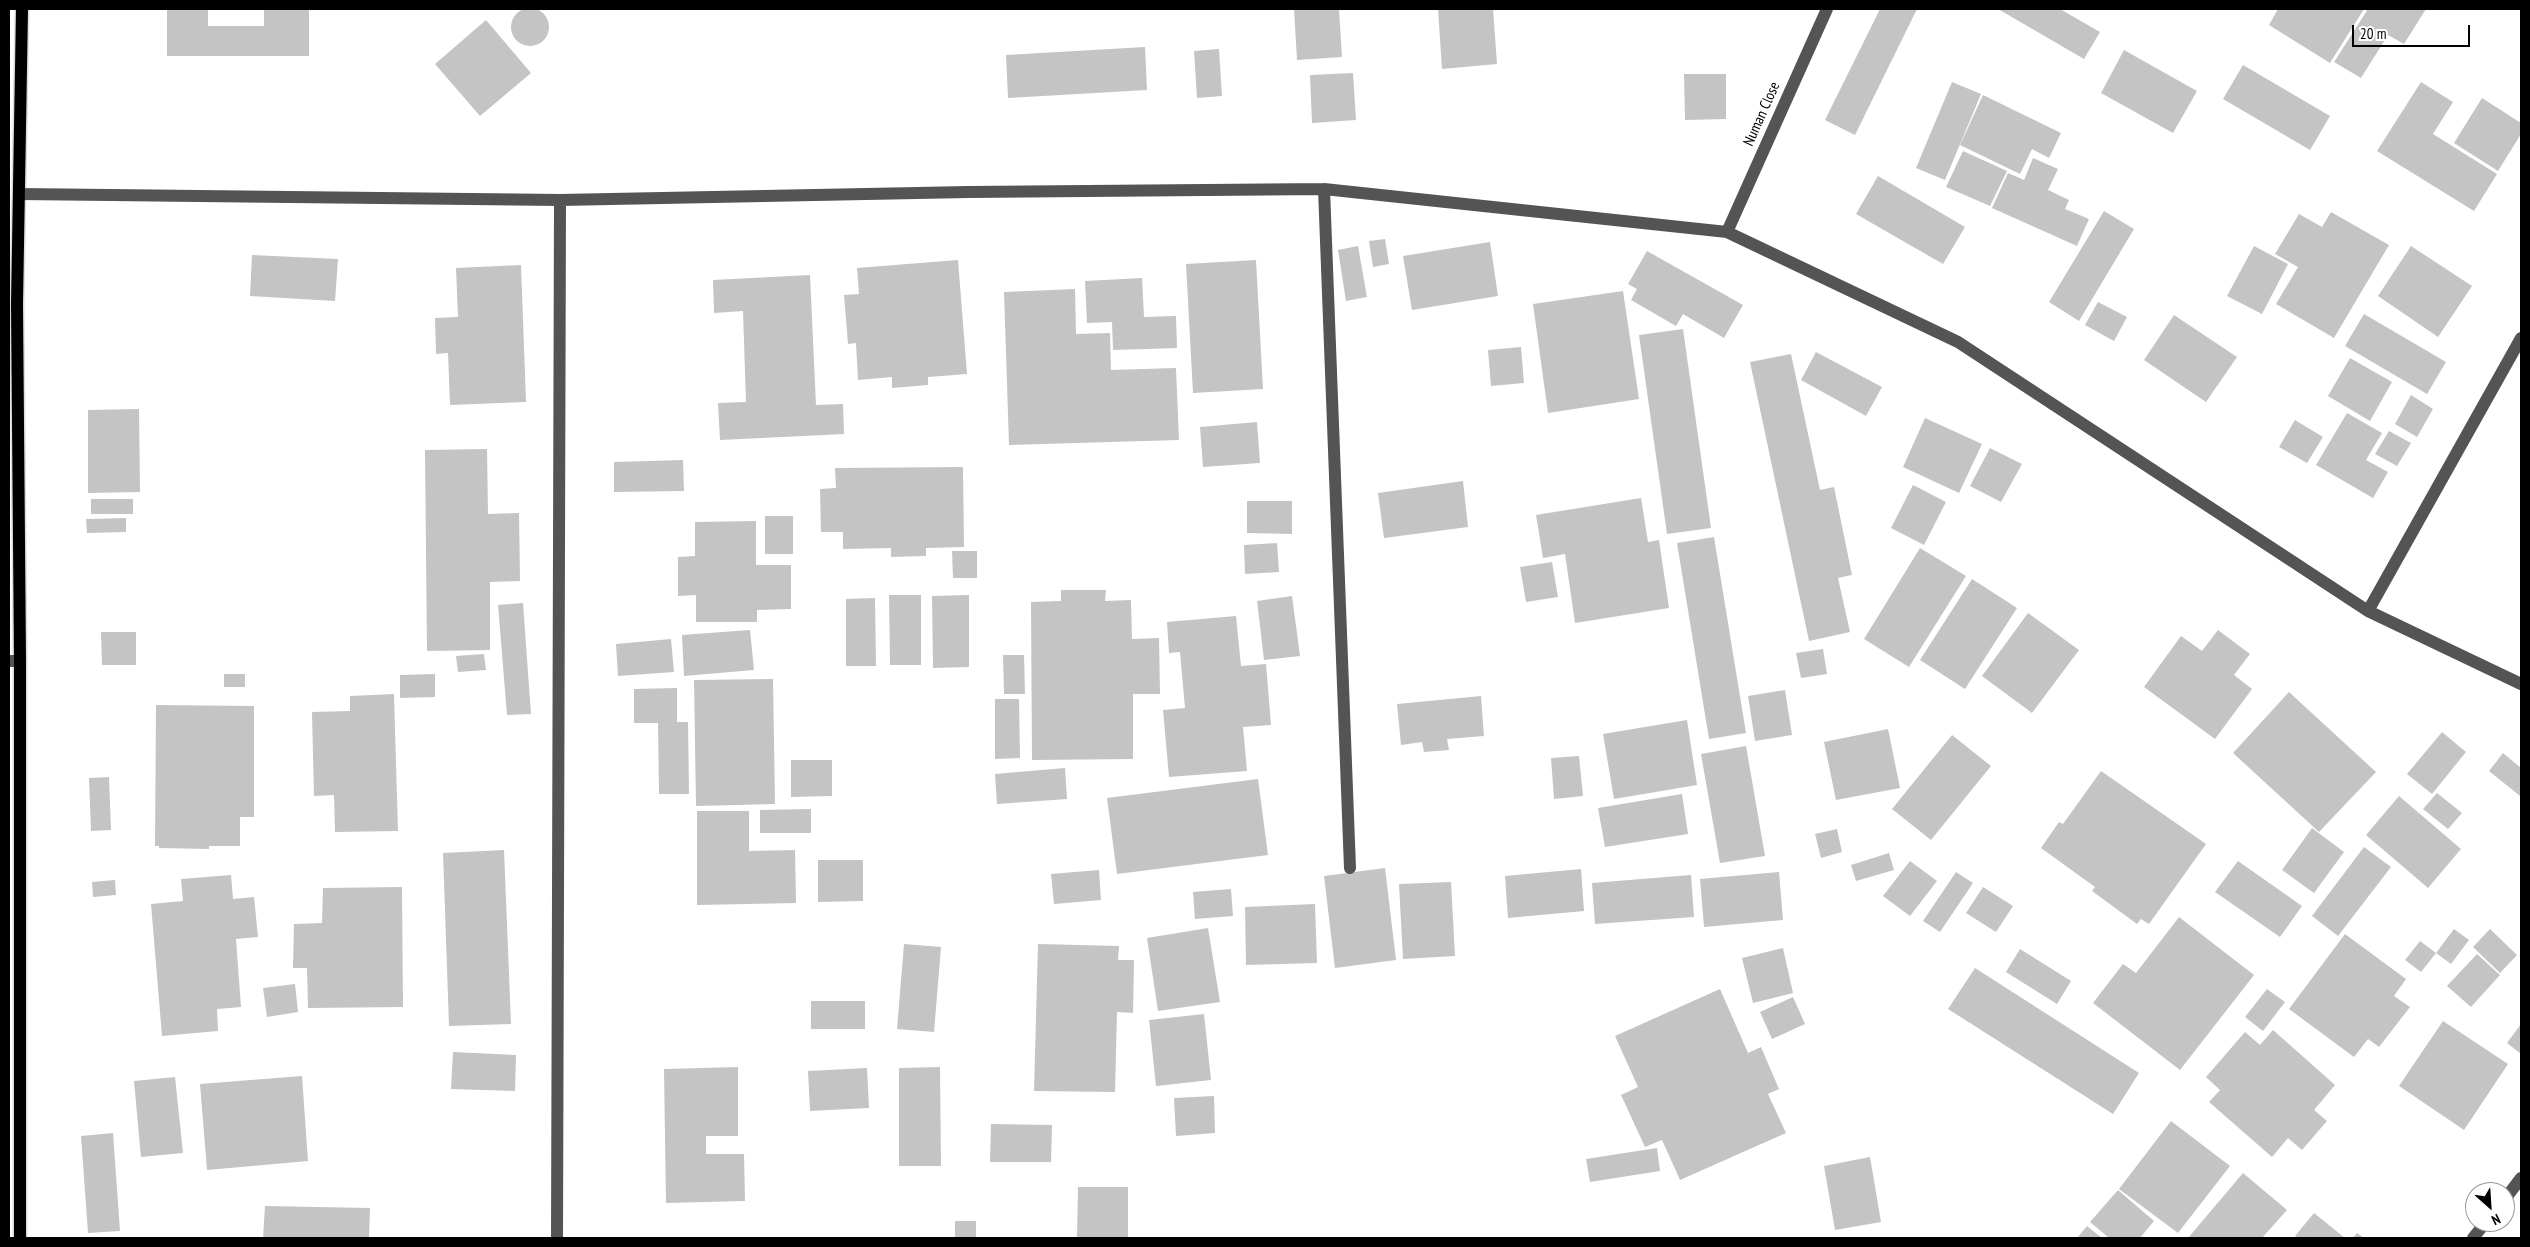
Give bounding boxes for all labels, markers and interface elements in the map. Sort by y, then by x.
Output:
scale bar [2355,15,2472,47]
text: 20 m [2360,24,2386,43]
street label: Numan Close [1740,79,1784,149]
north arrow [2465,1182,2515,1232]
text: N [2489,1210,2503,1229]

